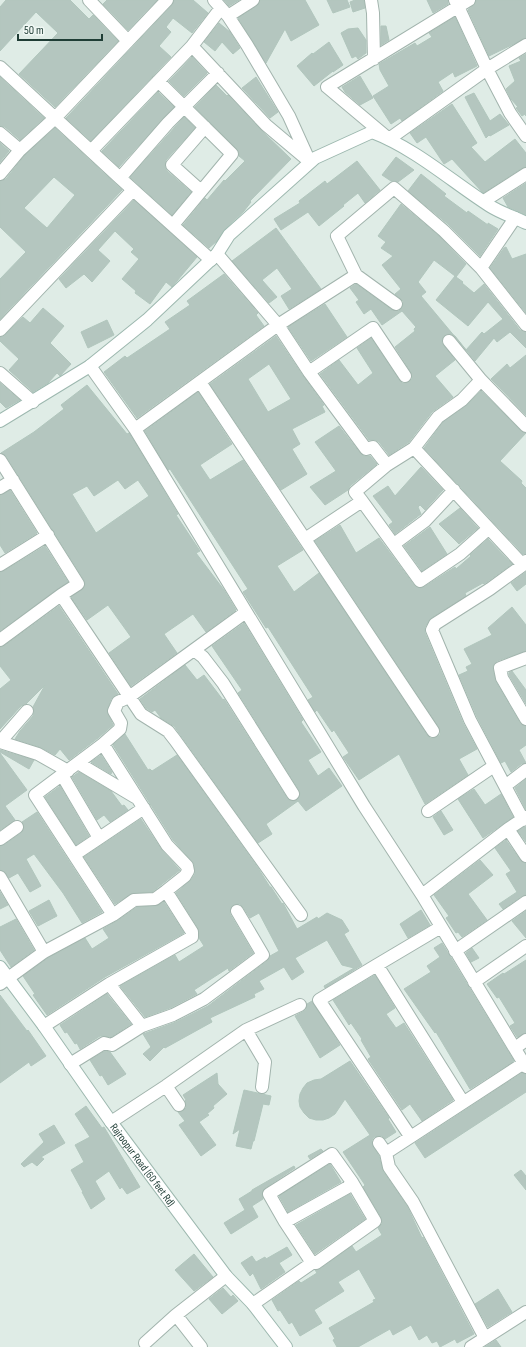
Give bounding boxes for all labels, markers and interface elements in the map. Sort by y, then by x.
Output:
scale bar [18,16,102,42]
text: 50 m [24,23,44,38]
street label: Rajroopur Road (60 feet Rd) [107,1121,178,1209]

